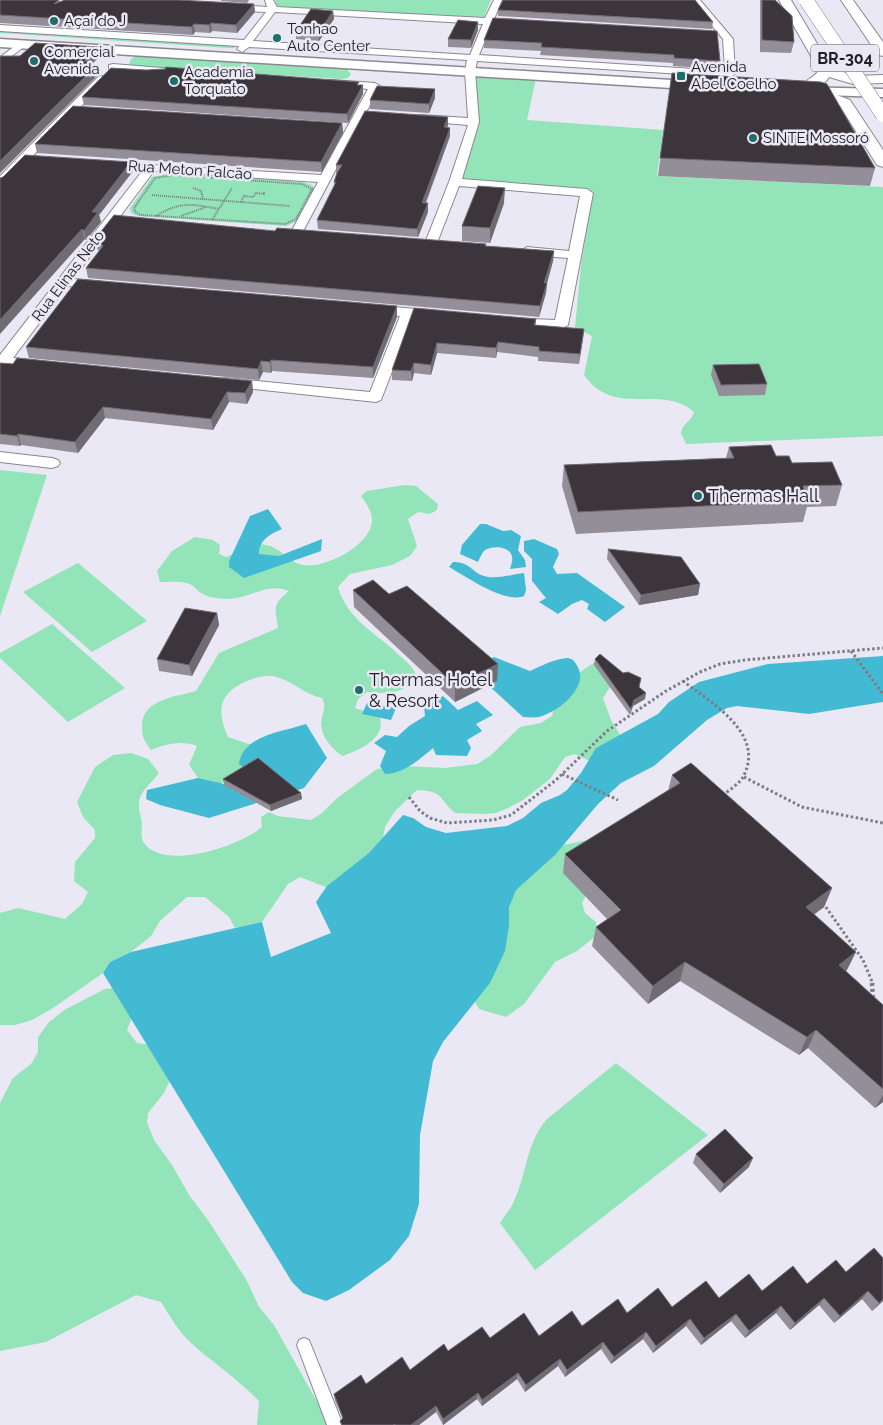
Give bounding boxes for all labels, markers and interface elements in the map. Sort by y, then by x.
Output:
place label: Açaí do J [64,12,126,30]
marker: Açaí do J [48,15,60,27]
place label: Tonhao Auto Center [287,20,371,55]
marker: Tonhao Auto Center [271,32,283,44]
place label: Comercial Avenida [44,43,116,78]
road number: BR-304 [811,44,879,72]
marker: Comercial Avenida [28,55,40,67]
place label: Avenida Abel Coelho [691,58,776,93]
place label: Academia Torquato [184,63,254,98]
marker: Avenida Abel Coelho [675,70,687,82]
marker: Academia Torquato [168,75,180,87]
place label: SINTE Mossoró [763,129,869,147]
marker: SINTE Mossoró [747,132,759,144]
street label: Rua Meton Falcão [127,157,253,183]
street label: Rua Elinas Neto [28,227,108,325]
place label: Thermas Hall [708,485,819,506]
marker: Thermas Hall [692,490,704,502]
place label: Thermas Hotel & Resort [369,669,492,711]
marker: Thermas Hotel & Resort [353,684,365,696]

